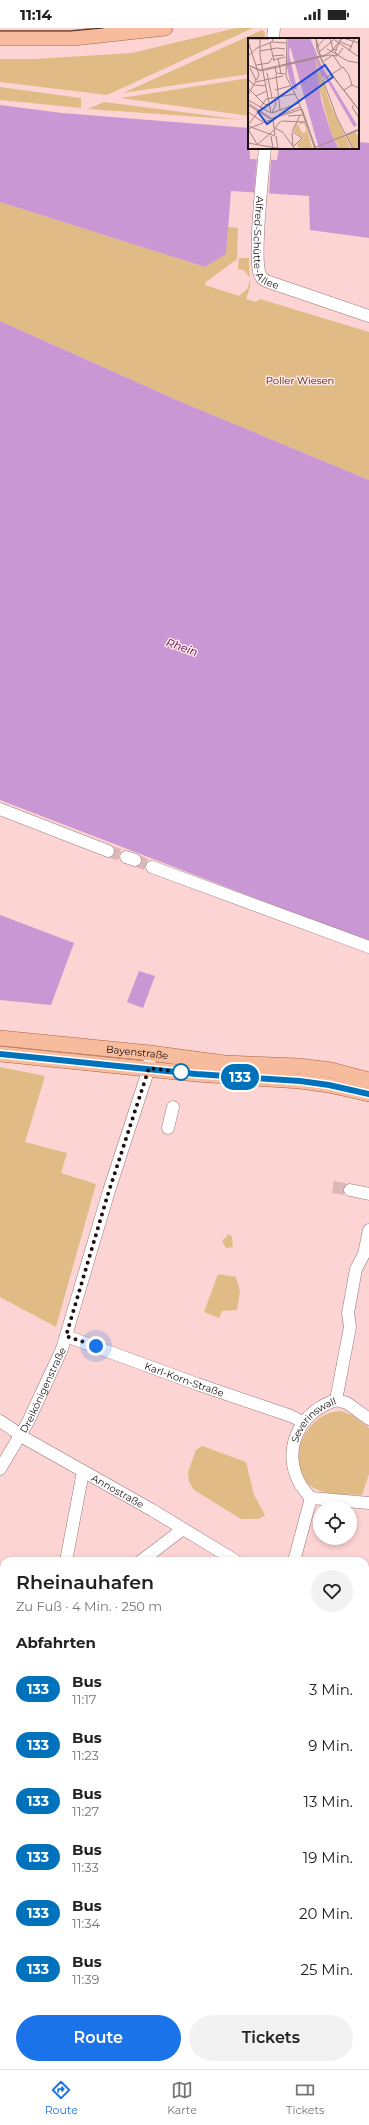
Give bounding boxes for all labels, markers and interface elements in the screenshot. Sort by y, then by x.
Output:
text: 11:14 [20,5,52,24]
inset map [248,38,359,149]
street label: Alfred-Schütte-Allee [251,196,281,292]
park label: Poller Wiesen [266,374,334,387]
water label: Rhein [164,635,200,659]
street label: Bayenstraße [105,1043,169,1062]
unlabelled marker [172,1063,190,1081]
line badge: 133 [217,1064,263,1090]
text: 133 [229,1068,251,1086]
your location [86,1336,106,1356]
street label: Dreikönigenstraße [17,1345,69,1435]
street label: Karl-Korn-Straße [143,1359,226,1400]
street label: Severinswall [288,1394,338,1444]
street label: Annostraße [89,1471,146,1511]
map controls [313,1501,357,1545]
button: locate [313,1501,357,1545]
button: heart [311,1570,353,1612]
text: Rheinauhafen [16,1571,154,1594]
text: Zu Fuß · 4 Min. · 250 m [16,1598,162,1614]
text: Abfahrten [16,1633,96,1652]
text: Bus [72,1672,102,1691]
text: 133 [27,1680,49,1698]
text: 3 Min. [309,1680,353,1699]
text: 11:17 [72,1691,97,1707]
text: Bus [72,1728,102,1747]
text: 133 [27,1736,49,1754]
text: 9 Min. [308,1736,353,1755]
text: 11:23 [72,1747,99,1763]
text: Bus [72,1784,102,1803]
text: 133 [27,1792,49,1810]
text: 13 Min. [304,1792,353,1811]
text: 11:27 [72,1803,99,1819]
text: Bus [72,1840,102,1859]
text: 133 [27,1848,49,1866]
text: 19 Min. [303,1848,353,1867]
text: 11:33 [72,1859,99,1875]
text: Bus [72,1896,102,1915]
text: 133 [27,1904,49,1922]
text: 20 Min. [299,1904,353,1923]
text: 11:34 [72,1915,100,1931]
text: Bus [72,1952,102,1971]
text: 133 [27,1960,49,1978]
text: 25 Min. [300,1960,353,1979]
text: 11:39 [72,1971,99,1987]
button: Route [16,2015,181,2061]
button: Tickets [189,2015,353,2061]
tab: Route [45,2079,78,2117]
tab: Karte [167,2079,197,2117]
tab: Tickets [286,2079,324,2117]

